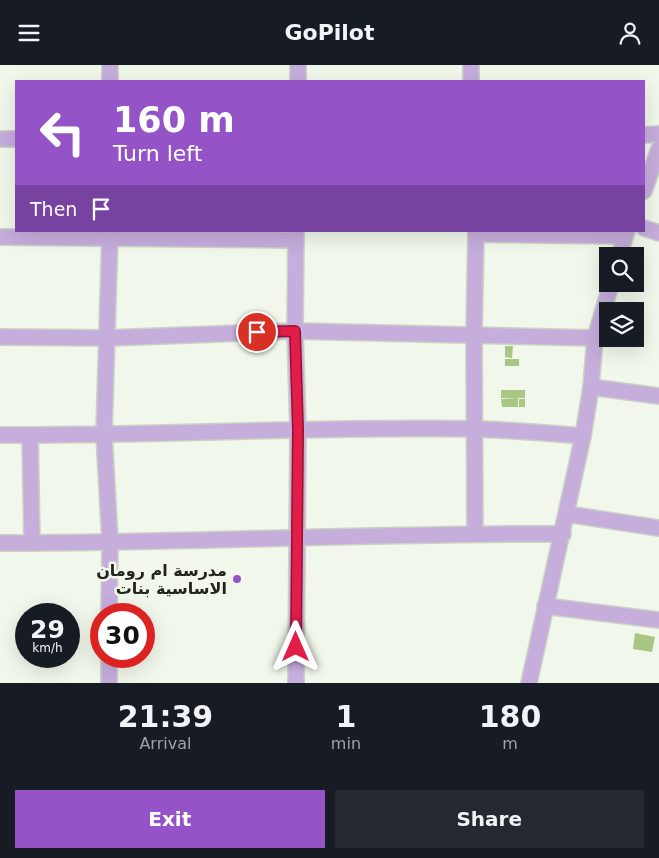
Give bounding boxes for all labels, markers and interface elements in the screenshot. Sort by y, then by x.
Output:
icon: menu [15,19,43,47]
icon: person [616,19,644,47]
text: GoPilot [284,20,375,45]
icon: left [30,100,95,165]
text: 160 m [113,100,235,140]
text: Turn left [113,141,202,166]
icon: arrive [87,195,115,223]
text: Then [30,198,77,220]
map controls [599,247,644,347]
button: search [599,247,644,292]
button: layers [599,302,644,347]
pin [236,311,278,353]
icon: arrive [243,318,271,346]
place label: مدرسة ام رومان الاساسية بنات [96,561,227,598]
marker: مدرسة ام رومان الاساسية بنات [231,573,243,585]
speed limit sign: 30 [90,603,155,668]
text: 29 [30,615,65,644]
position arrow [269,620,321,672]
text: km/h [32,641,63,655]
text: 21:39 [118,699,213,734]
text: 1 [335,699,356,734]
text: 180 [479,699,541,734]
text: Arrival [139,734,191,753]
text: min [331,734,361,753]
text: m [502,734,518,753]
button: Exit [15,790,325,848]
button: Share [335,790,644,848]

